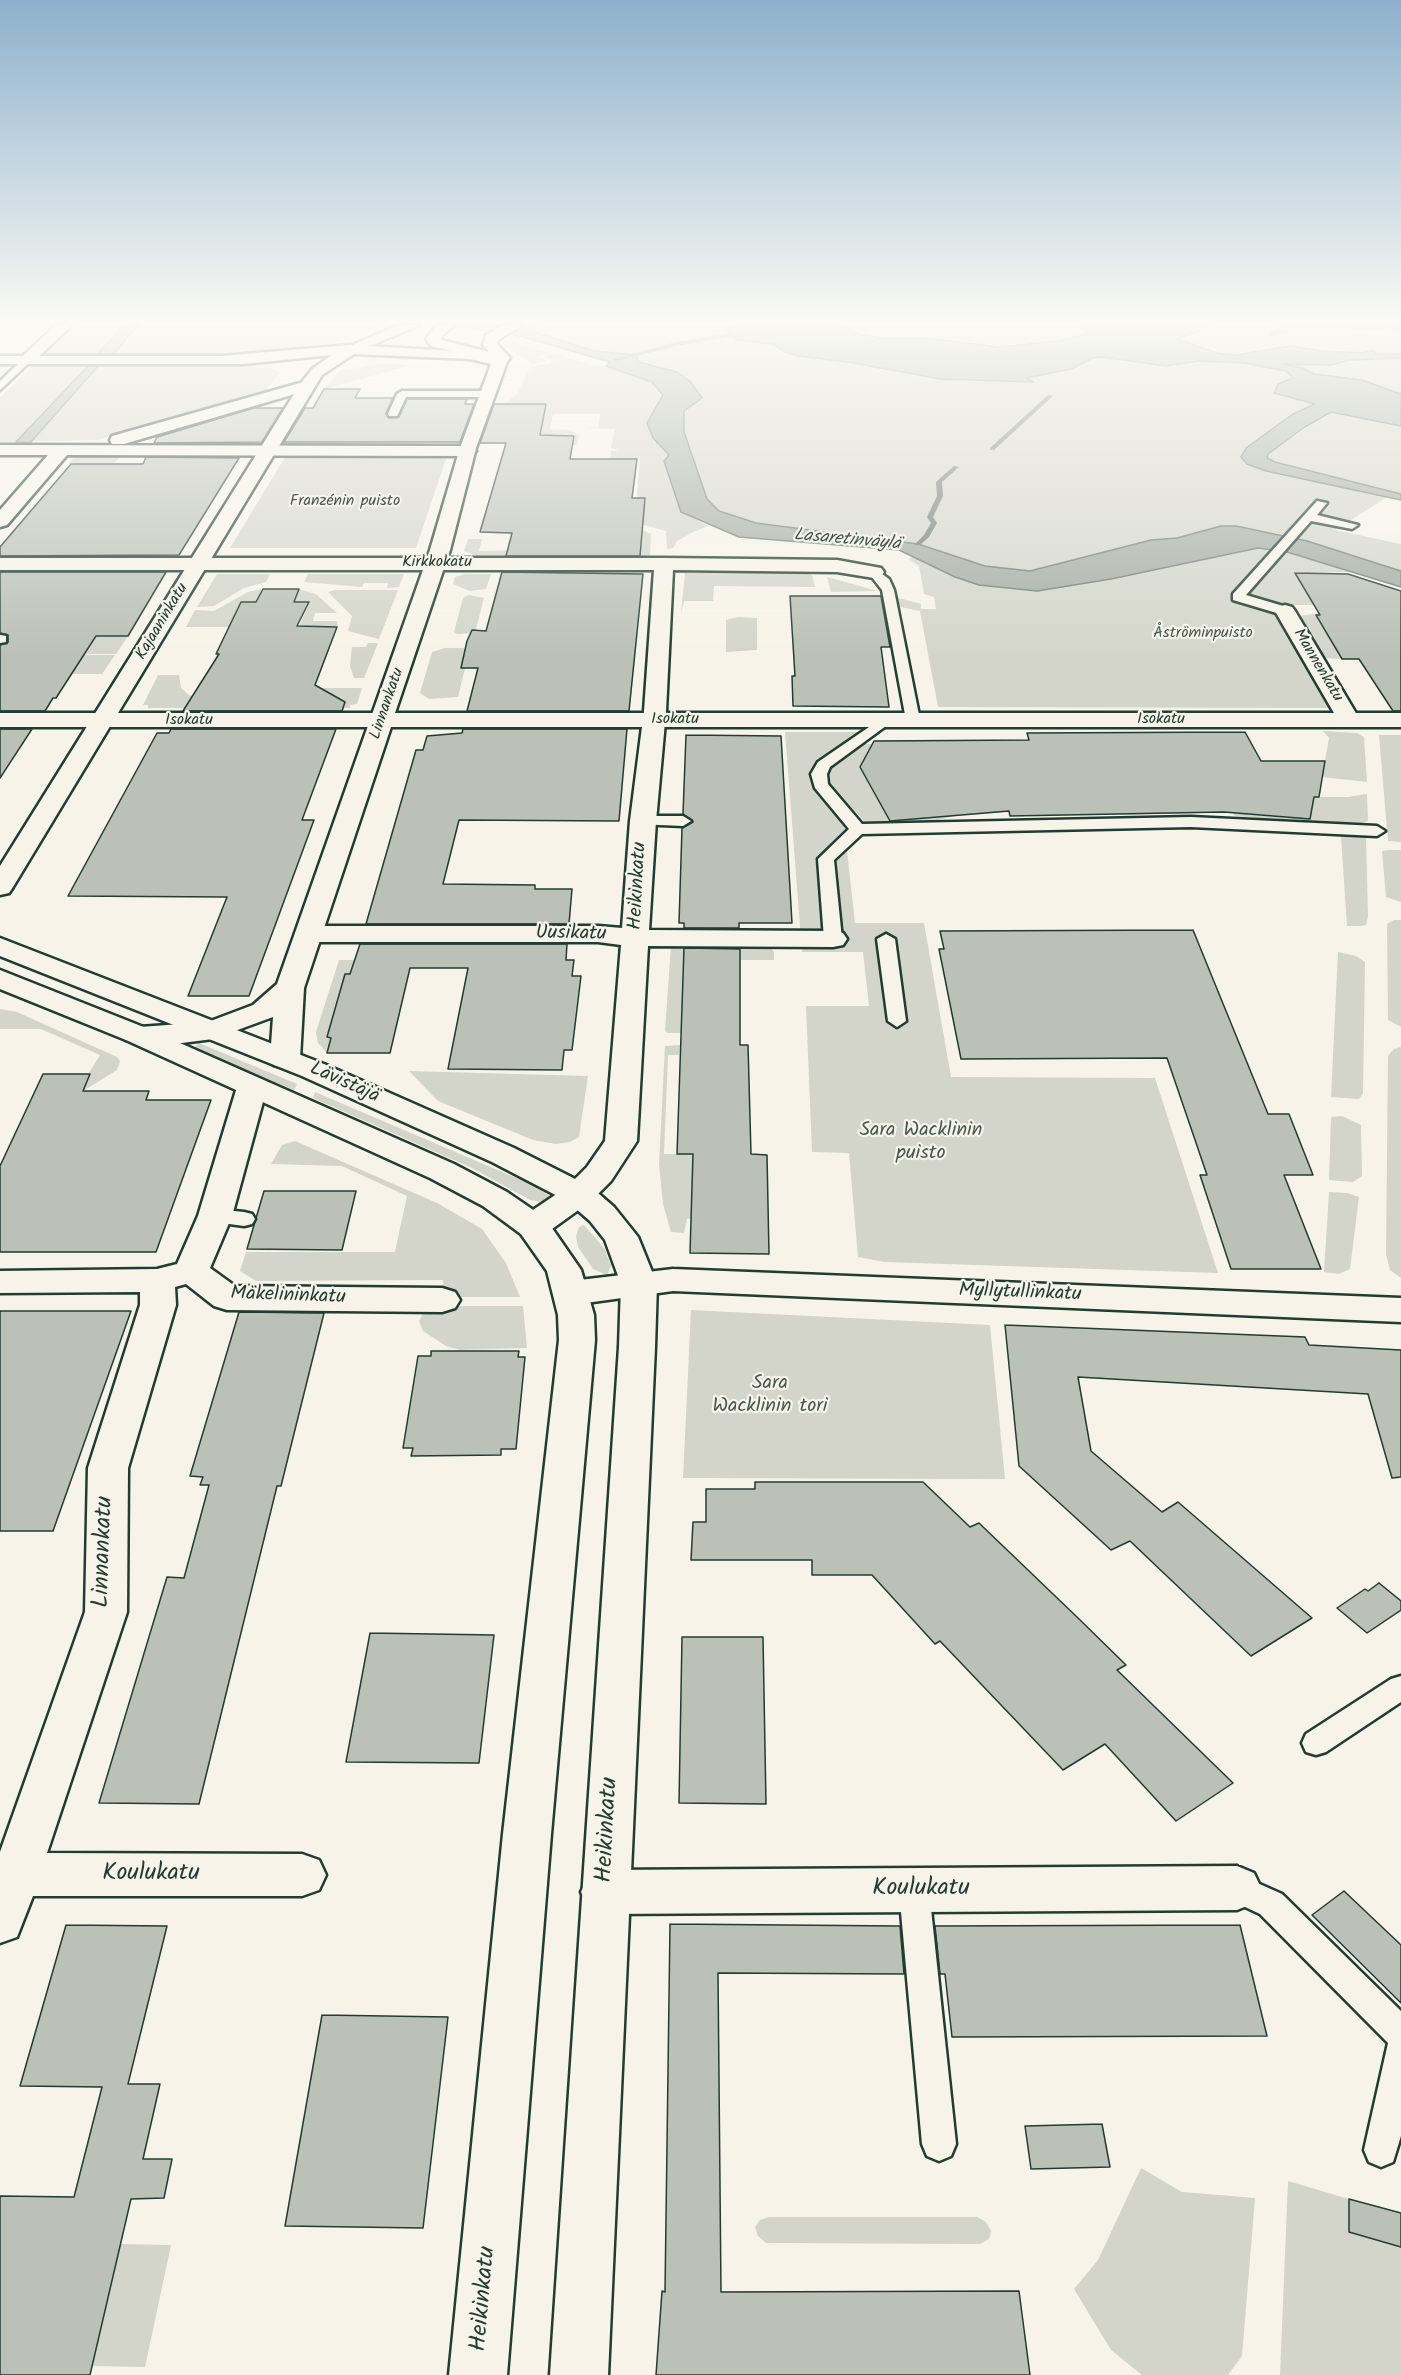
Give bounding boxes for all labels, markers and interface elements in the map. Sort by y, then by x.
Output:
park label: Franzénin puisto [290,492,400,512]
water label: Lasaretinväylä [793,526,901,556]
street label: Kirkkokatu [402,553,472,573]
street label: Kajaaninkatu [133,580,193,664]
park label: Åströminpuisto [1153,624,1253,644]
street label: Mannenkatu [1288,626,1346,706]
street label: Linnankatu [367,666,409,742]
street label: Isokatu [651,710,699,730]
street label: Isokatu [1137,710,1185,730]
street label: Isokatu [165,711,213,731]
street label: Heikinkatu [625,841,653,931]
street label: Uusikatu [535,922,607,948]
street label: Lävistäjä [305,1058,383,1110]
park label: Sara Wacklinin puisto [859,1120,983,1167]
street label: Myllytullinkatu [958,1280,1082,1308]
street label: Mäkelininkatu [230,1283,346,1311]
park label: Sara Wacklinin tori [712,1373,828,1420]
street label: Linnankatu [89,1496,121,1608]
street label: Heikinkatu [592,1776,626,1884]
street label: Koulukatu [102,1861,200,1889]
street label: Koulukatu [872,1876,970,1904]
street label: Heikinkatu [466,2245,504,2353]

